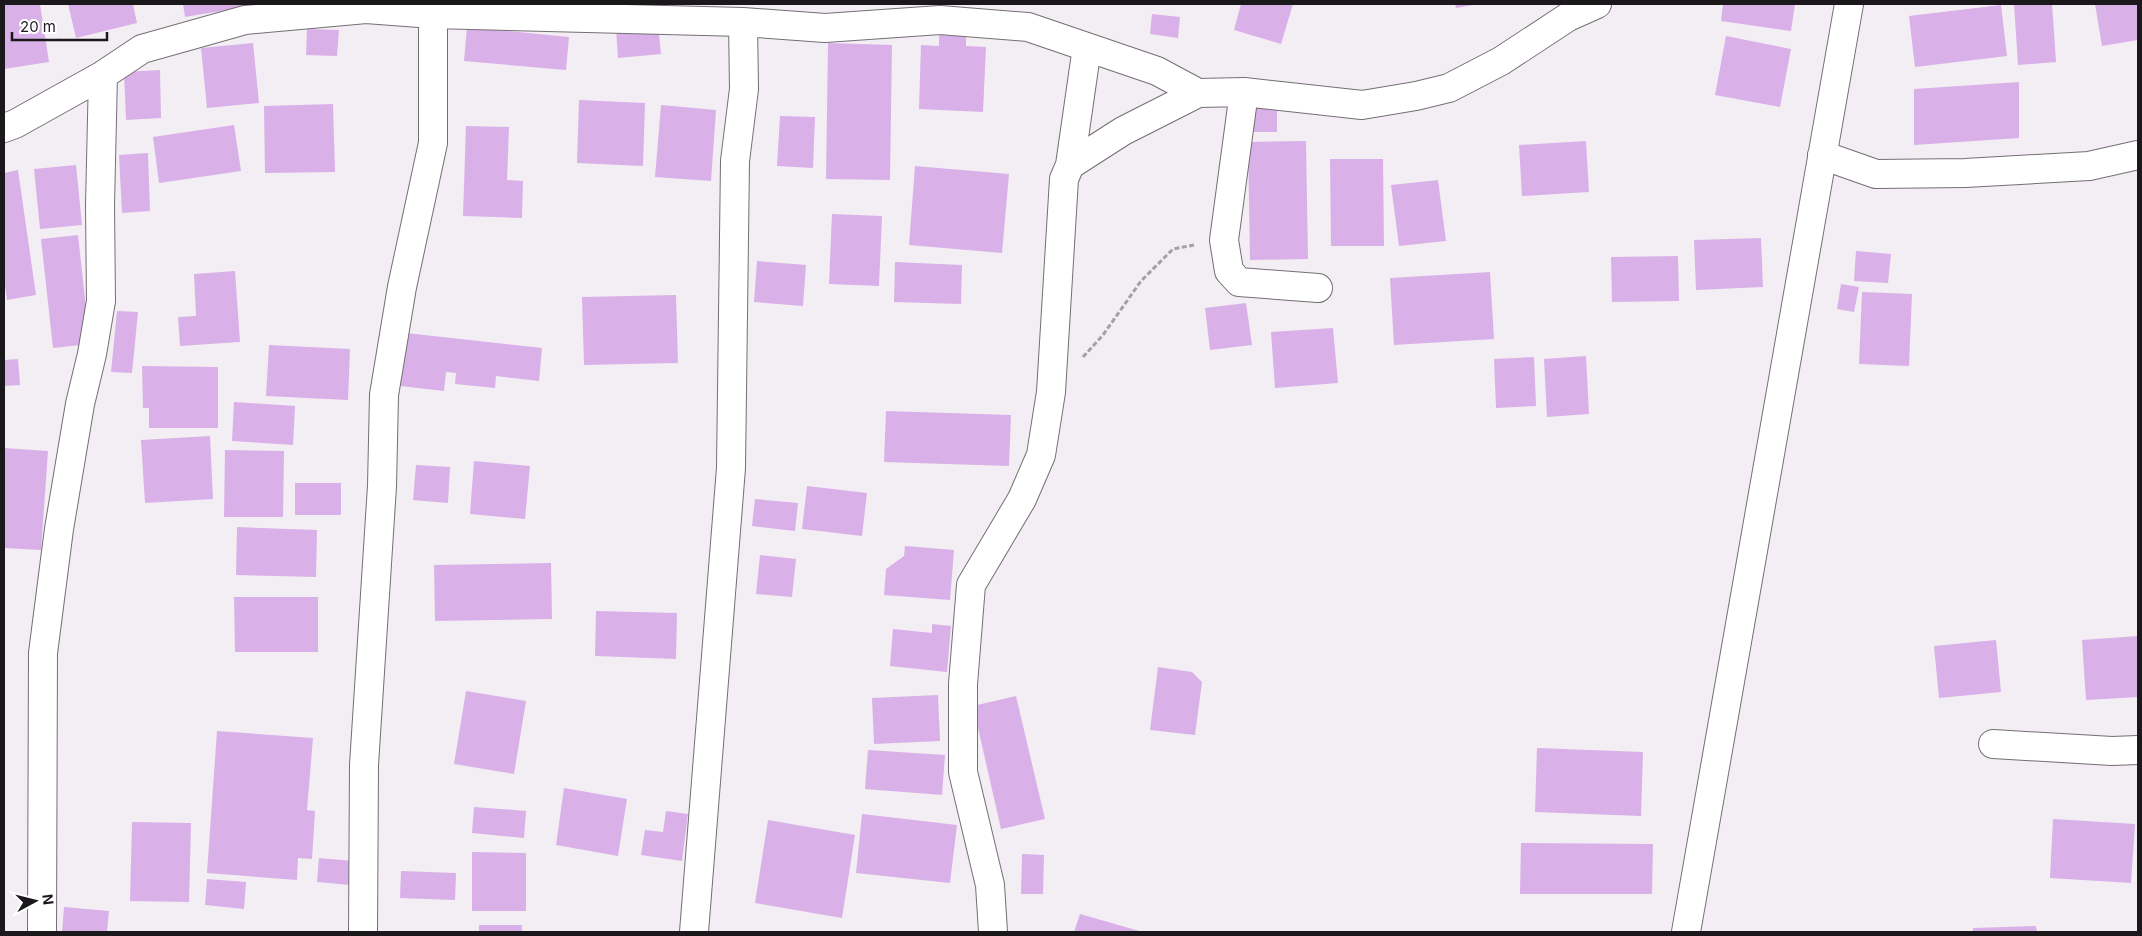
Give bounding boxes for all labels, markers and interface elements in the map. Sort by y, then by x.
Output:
scale bar [12,10,108,42]
text: 20 m [20,17,56,36]
north arrow [10,876,60,926]
text: N [39,893,57,906]

